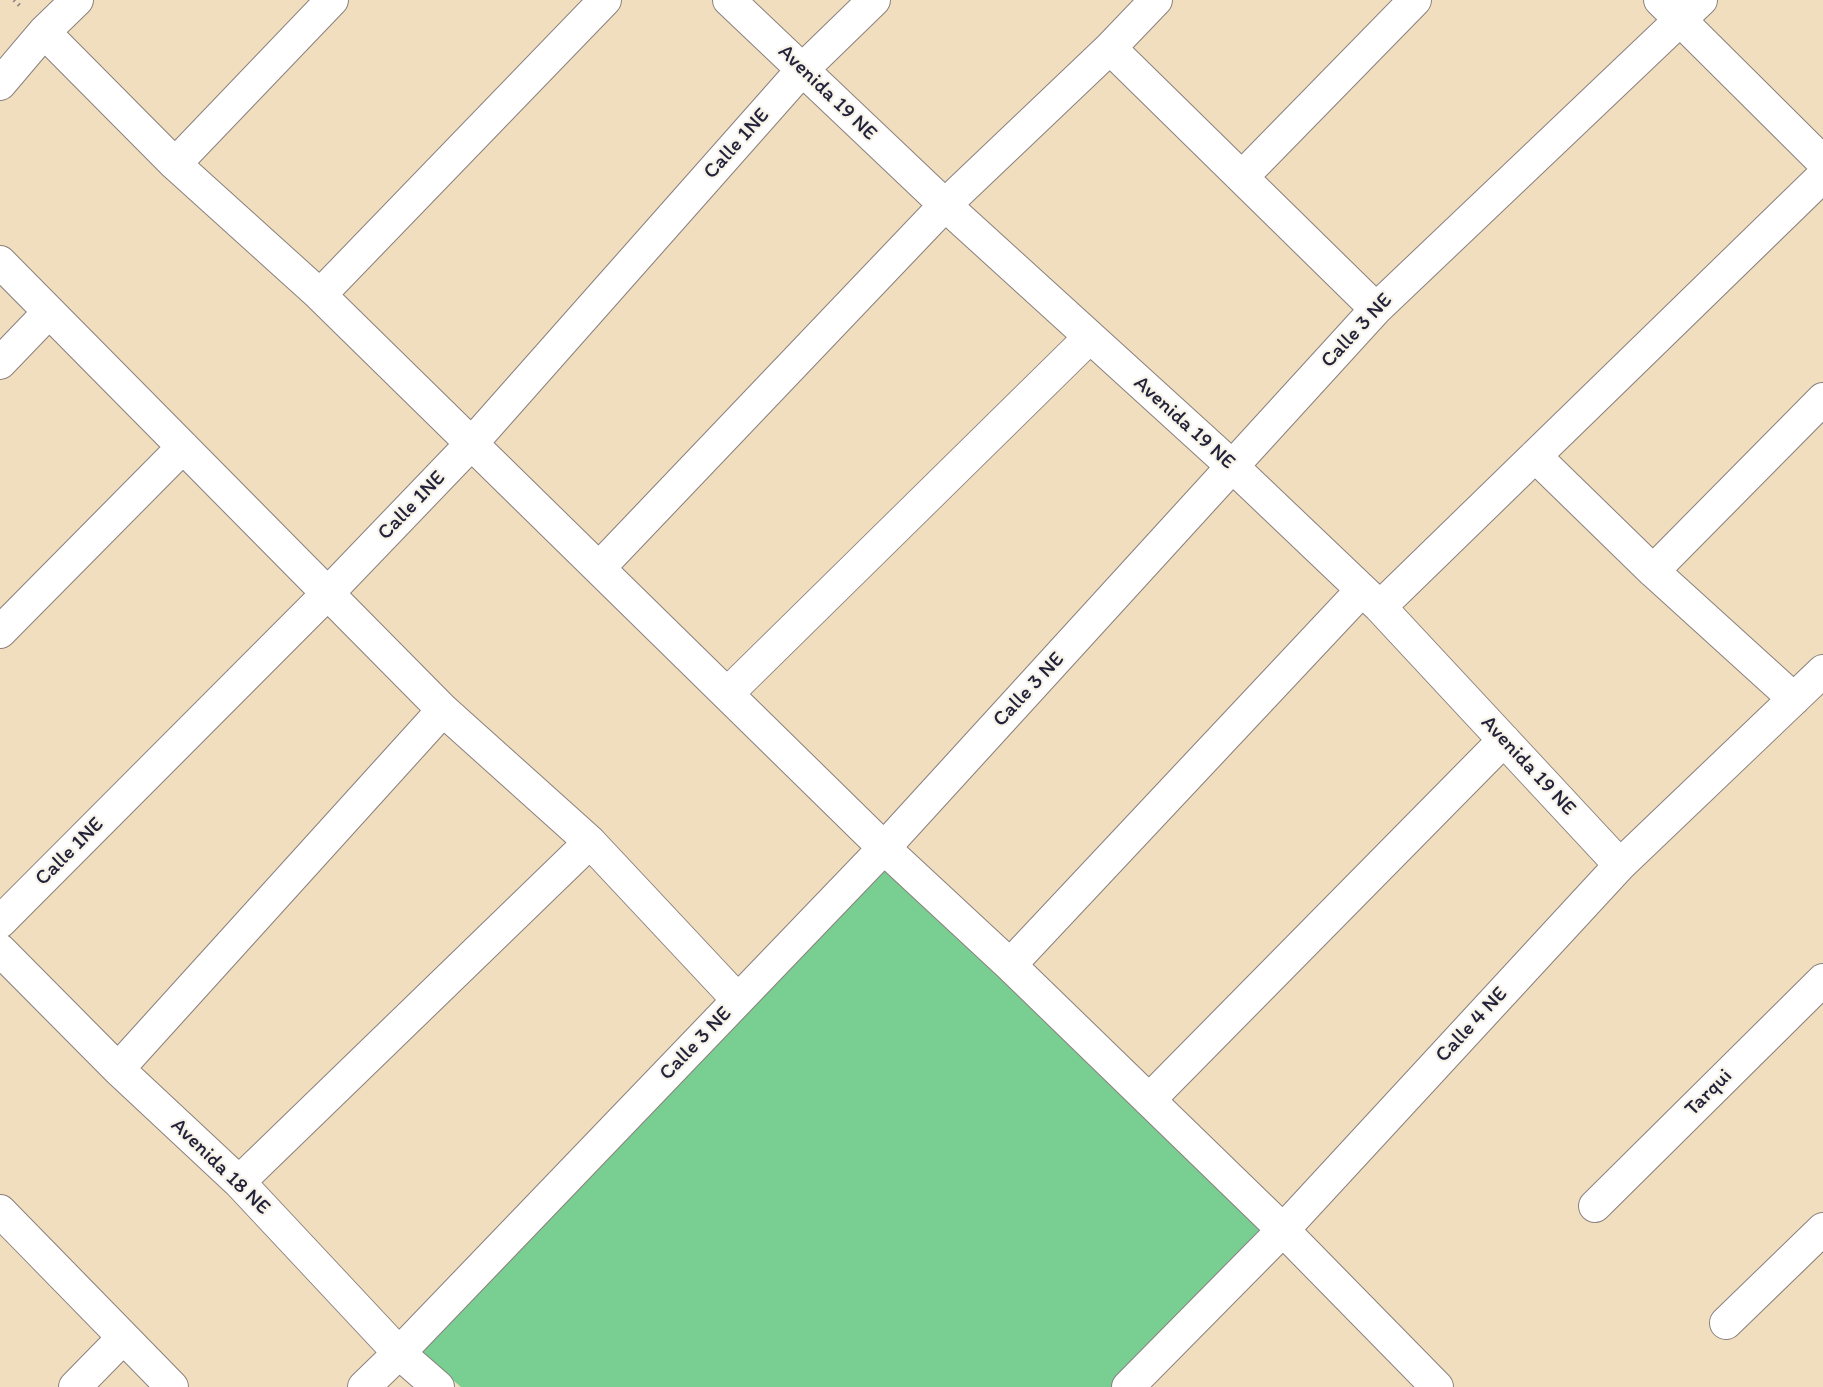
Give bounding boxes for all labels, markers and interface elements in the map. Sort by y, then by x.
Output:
street label: Avenida 19 NE [772,40,882,146]
street label: Calle 1NE [699,103,775,185]
street label: Calle 3 NE [1316,288,1398,374]
street label: Avenida 19 NE [1128,371,1240,475]
street label: Calle 1NE [373,466,451,546]
street label: Calle 3 NE [988,647,1070,733]
street label: Avenida 19 NE [1475,711,1581,821]
street label: Calle 1NE [30,812,110,892]
street label: Calle 4 NE [1431,982,1513,1068]
street label: Calle 3 NE [655,1002,737,1086]
street label: Tarqui [1680,1064,1738,1122]
street label: Avenida 18 NE [165,1113,275,1221]

